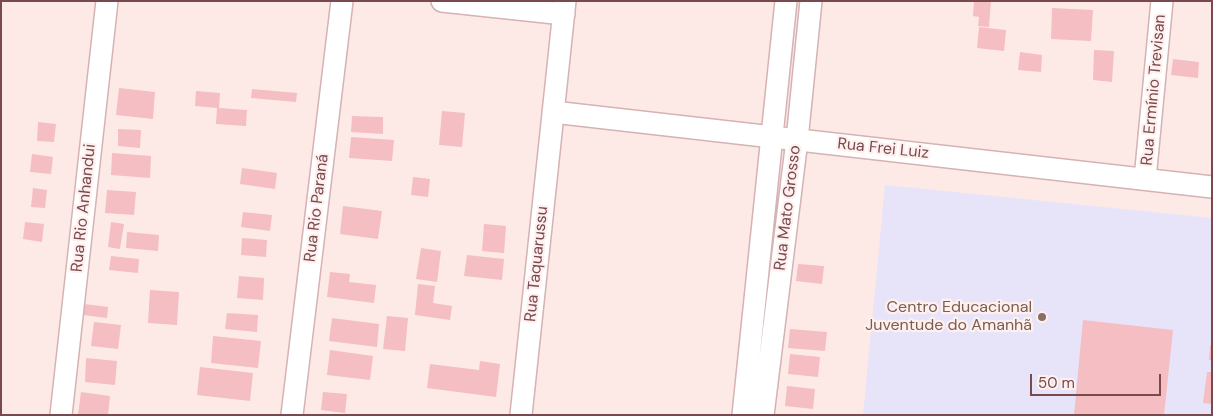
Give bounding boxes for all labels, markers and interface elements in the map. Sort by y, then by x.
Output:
street label: Rua Ermínio Trevisan [1138,14,1170,166]
street label: Rua Frei Luiz [836,135,930,163]
street label: Rua Rio Anhandui [68,143,100,273]
street label: Rua Mato Grosso [771,144,805,272]
street label: Rua Rio Paraná [301,153,333,263]
street label: Rua Taquarussu [521,205,553,323]
place label: Centro Educacional Juventude do Amanhã [865,298,1032,336]
marker: Centro Educacional Juventude do Amanhã [1036,311,1048,323]
scale bar [1033,364,1164,396]
text: 50 m [1038,373,1075,393]

